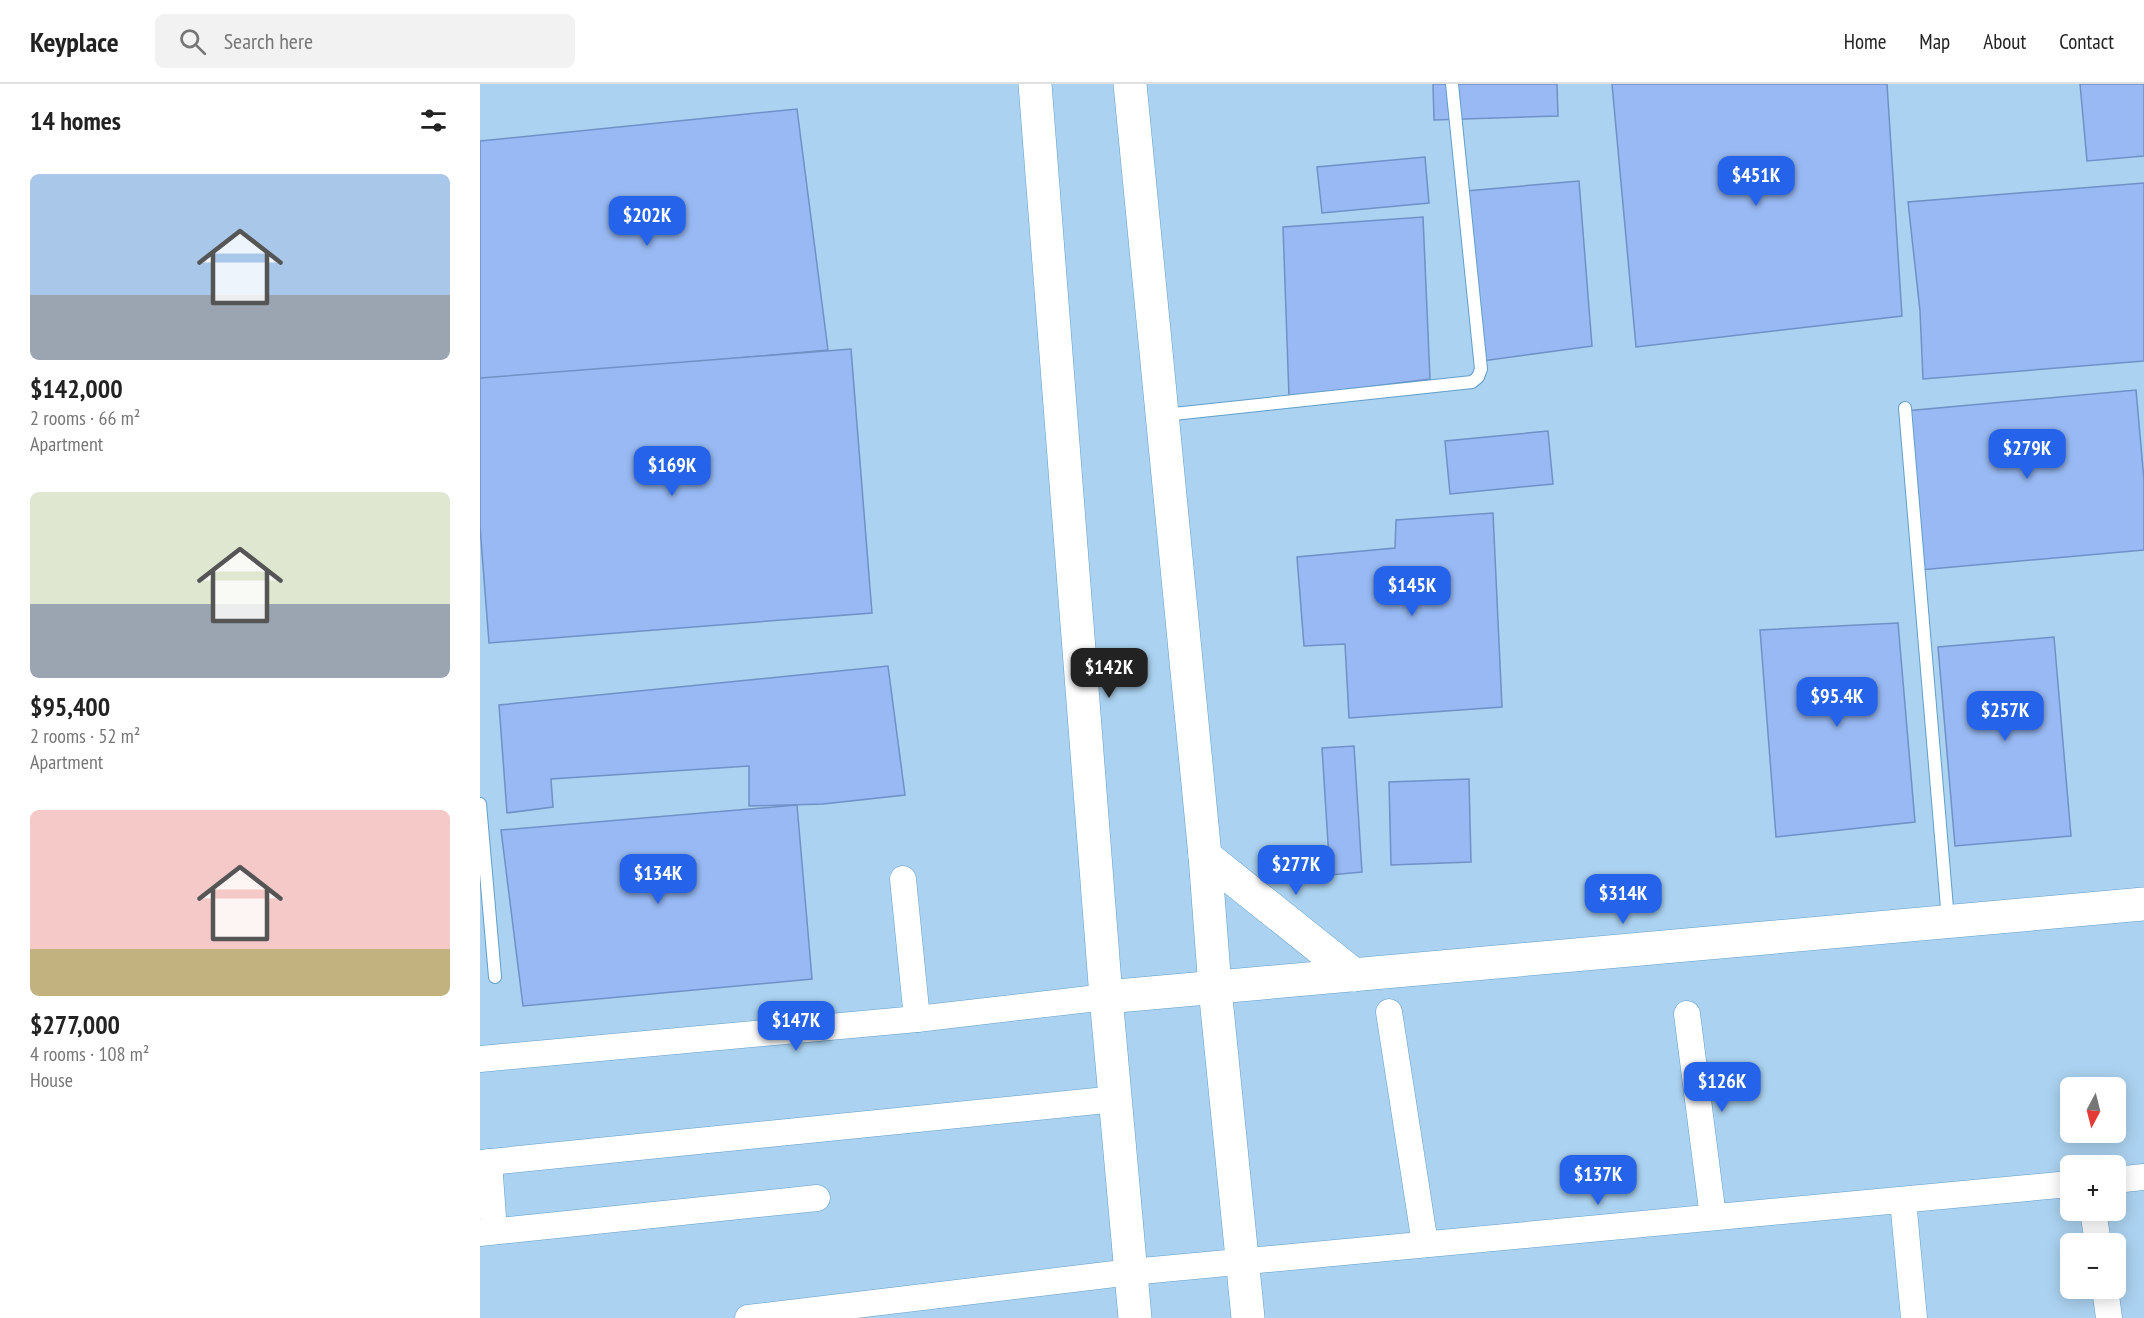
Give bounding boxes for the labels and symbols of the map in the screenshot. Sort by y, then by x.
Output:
pin: $451K [1714,156,1798,207]
pin: $202K [605,196,689,247]
pin: $279K [1985,429,2069,480]
pin: $169K [630,446,714,497]
pin: $145K [1370,566,1454,617]
pin: $142K [1067,648,1151,699]
pin: $95.4K [1788,677,1886,728]
pin: $257K [1963,691,2047,742]
pin: $277K [1254,845,1338,896]
pin: $134K [616,854,700,905]
pin: $314K [1581,874,1665,925]
pin: $147K [754,1001,838,1052]
pin: $126K [1680,1062,1764,1113]
north arrow [2060,1077,2126,1143]
pin: $137K [1556,1155,1640,1206]

